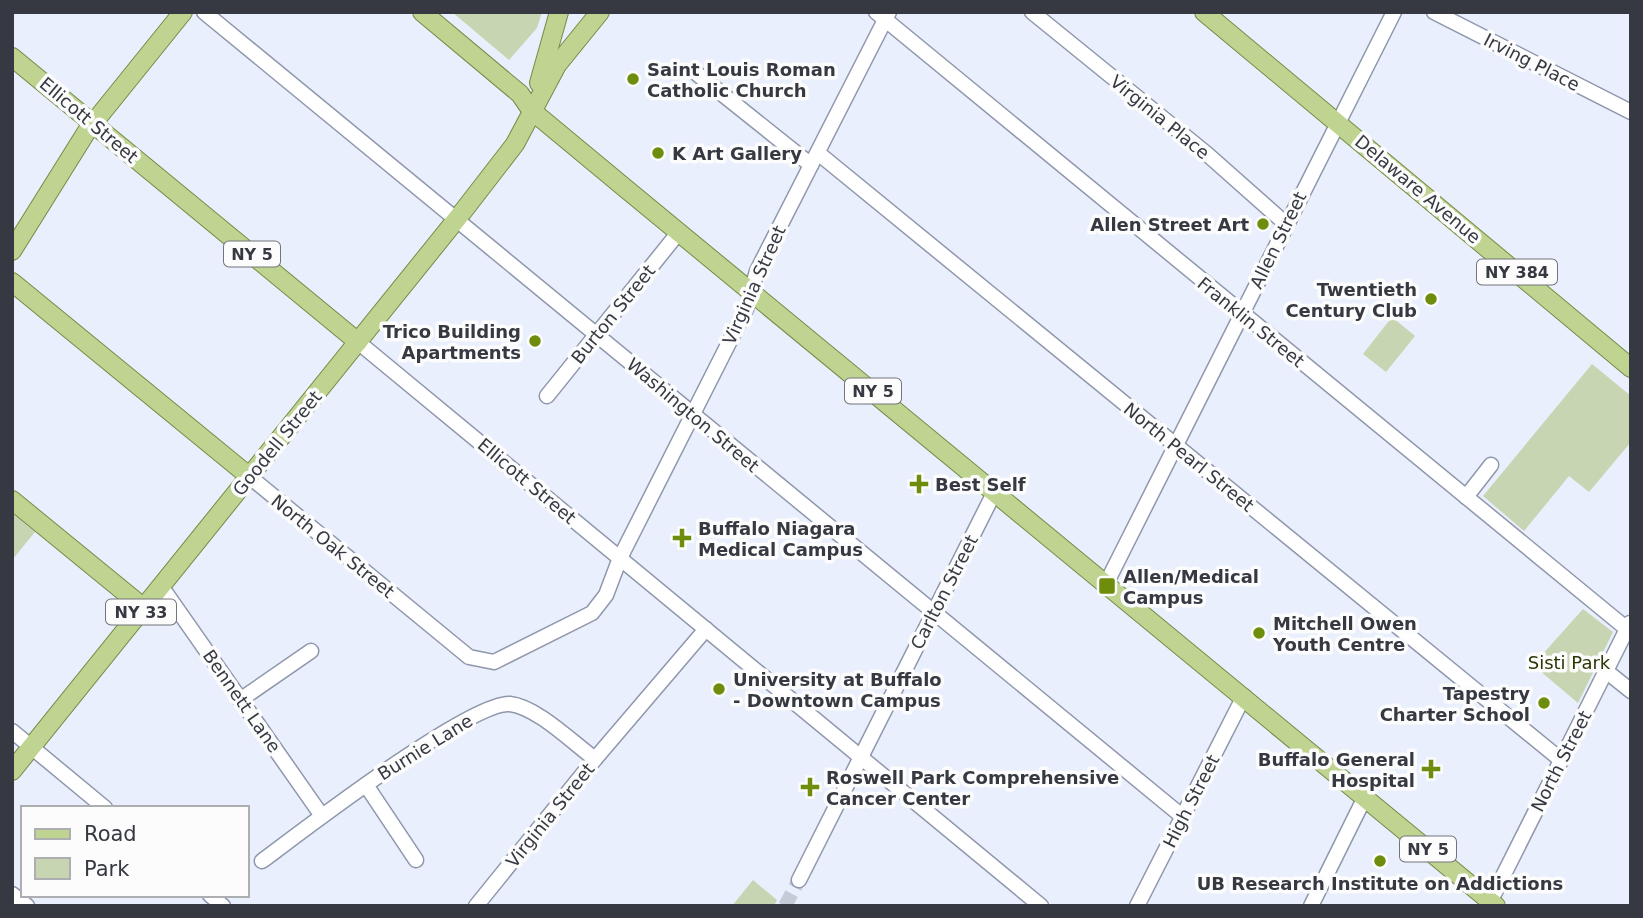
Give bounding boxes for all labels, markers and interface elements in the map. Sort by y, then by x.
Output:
street label: Irving Place [1481,29,1583,95]
place label: Saint Louis Roman Catholic Church [647,59,836,101]
marker: Saint Louis Roman Catholic Church [625,71,641,87]
street label: Virginia Place [1106,71,1214,163]
street label: Ellicott Street [36,73,142,167]
street label: Delaware Avenue [1351,130,1485,248]
place label: K Art Gallery [672,143,802,164]
marker: K Art Gallery [650,145,666,161]
street label: Allen Street [1246,188,1310,292]
place label: Allen Street Art [1090,214,1249,235]
marker: Allen Street Art [1255,216,1271,232]
street label: Virginia Street [718,222,790,348]
road number: NY 5 [224,242,280,266]
street label: Burton Street [567,260,659,368]
road number: NY 384 [1477,260,1557,284]
street label: Franklin Street [1193,273,1309,371]
place label: Twentieth Century Club [1285,279,1417,321]
marker: Twentieth Century Club [1423,291,1439,307]
place label: Trico Building Apartments [383,321,521,363]
marker: Trico Building Apartments [527,333,543,349]
street label: Washington Street [623,354,763,476]
road number: NY 5 [845,378,901,404]
street label: Goodell Street [228,386,326,500]
street label: North Pearl Street [1120,398,1258,516]
street label: Ellicott Street [474,434,580,528]
marker: Best Self [909,474,929,494]
place label: Best Self [935,474,1026,495]
street label: North Oak Street [267,490,399,602]
place label: Buffalo Niagara Medical Campus [698,518,863,560]
marker: Buffalo Niagara Medical Campus [672,528,692,548]
street label: Carlton Street [906,531,982,653]
place label: Allen/Medical Campus [1123,566,1259,608]
marker: Allen/Medical Campus [1097,576,1117,596]
road number: NY 33 [106,600,176,624]
place label: Mitchell Owen Youth Centre [1272,613,1417,655]
marker: Mitchell Owen Youth Centre [1251,625,1267,641]
street label: Bennett Lane [199,646,285,756]
park label: Sisti Park [1528,652,1611,673]
place label: University at Buffalo - Downtown Campus [733,669,942,711]
marker: University at Buffalo - Downtown Campus [711,681,727,697]
place label: Tapestry Charter School [1380,683,1530,725]
marker: Tapestry Charter School [1536,695,1552,711]
street label: North Street [1527,707,1595,815]
street label: Burnie Lane [374,710,476,784]
place label: Buffalo General Hospital [1258,749,1415,791]
street label: High Street [1159,751,1223,851]
street label: Virginia Street [501,759,599,871]
marker: Buffalo General Hospital [1421,759,1441,779]
place label: Roswell Park Comprehensive Cancer Center [826,767,1119,809]
marker: Roswell Park Comprehensive Cancer Center [800,777,820,797]
legend [21,806,248,897]
text: Road [84,822,137,846]
road number: NY 5 [1400,836,1456,862]
marker: UB Research Institute on Addictions [1372,853,1388,869]
text: Park [84,857,130,881]
place label: UB Research Institute on Addictions [1197,873,1563,894]

